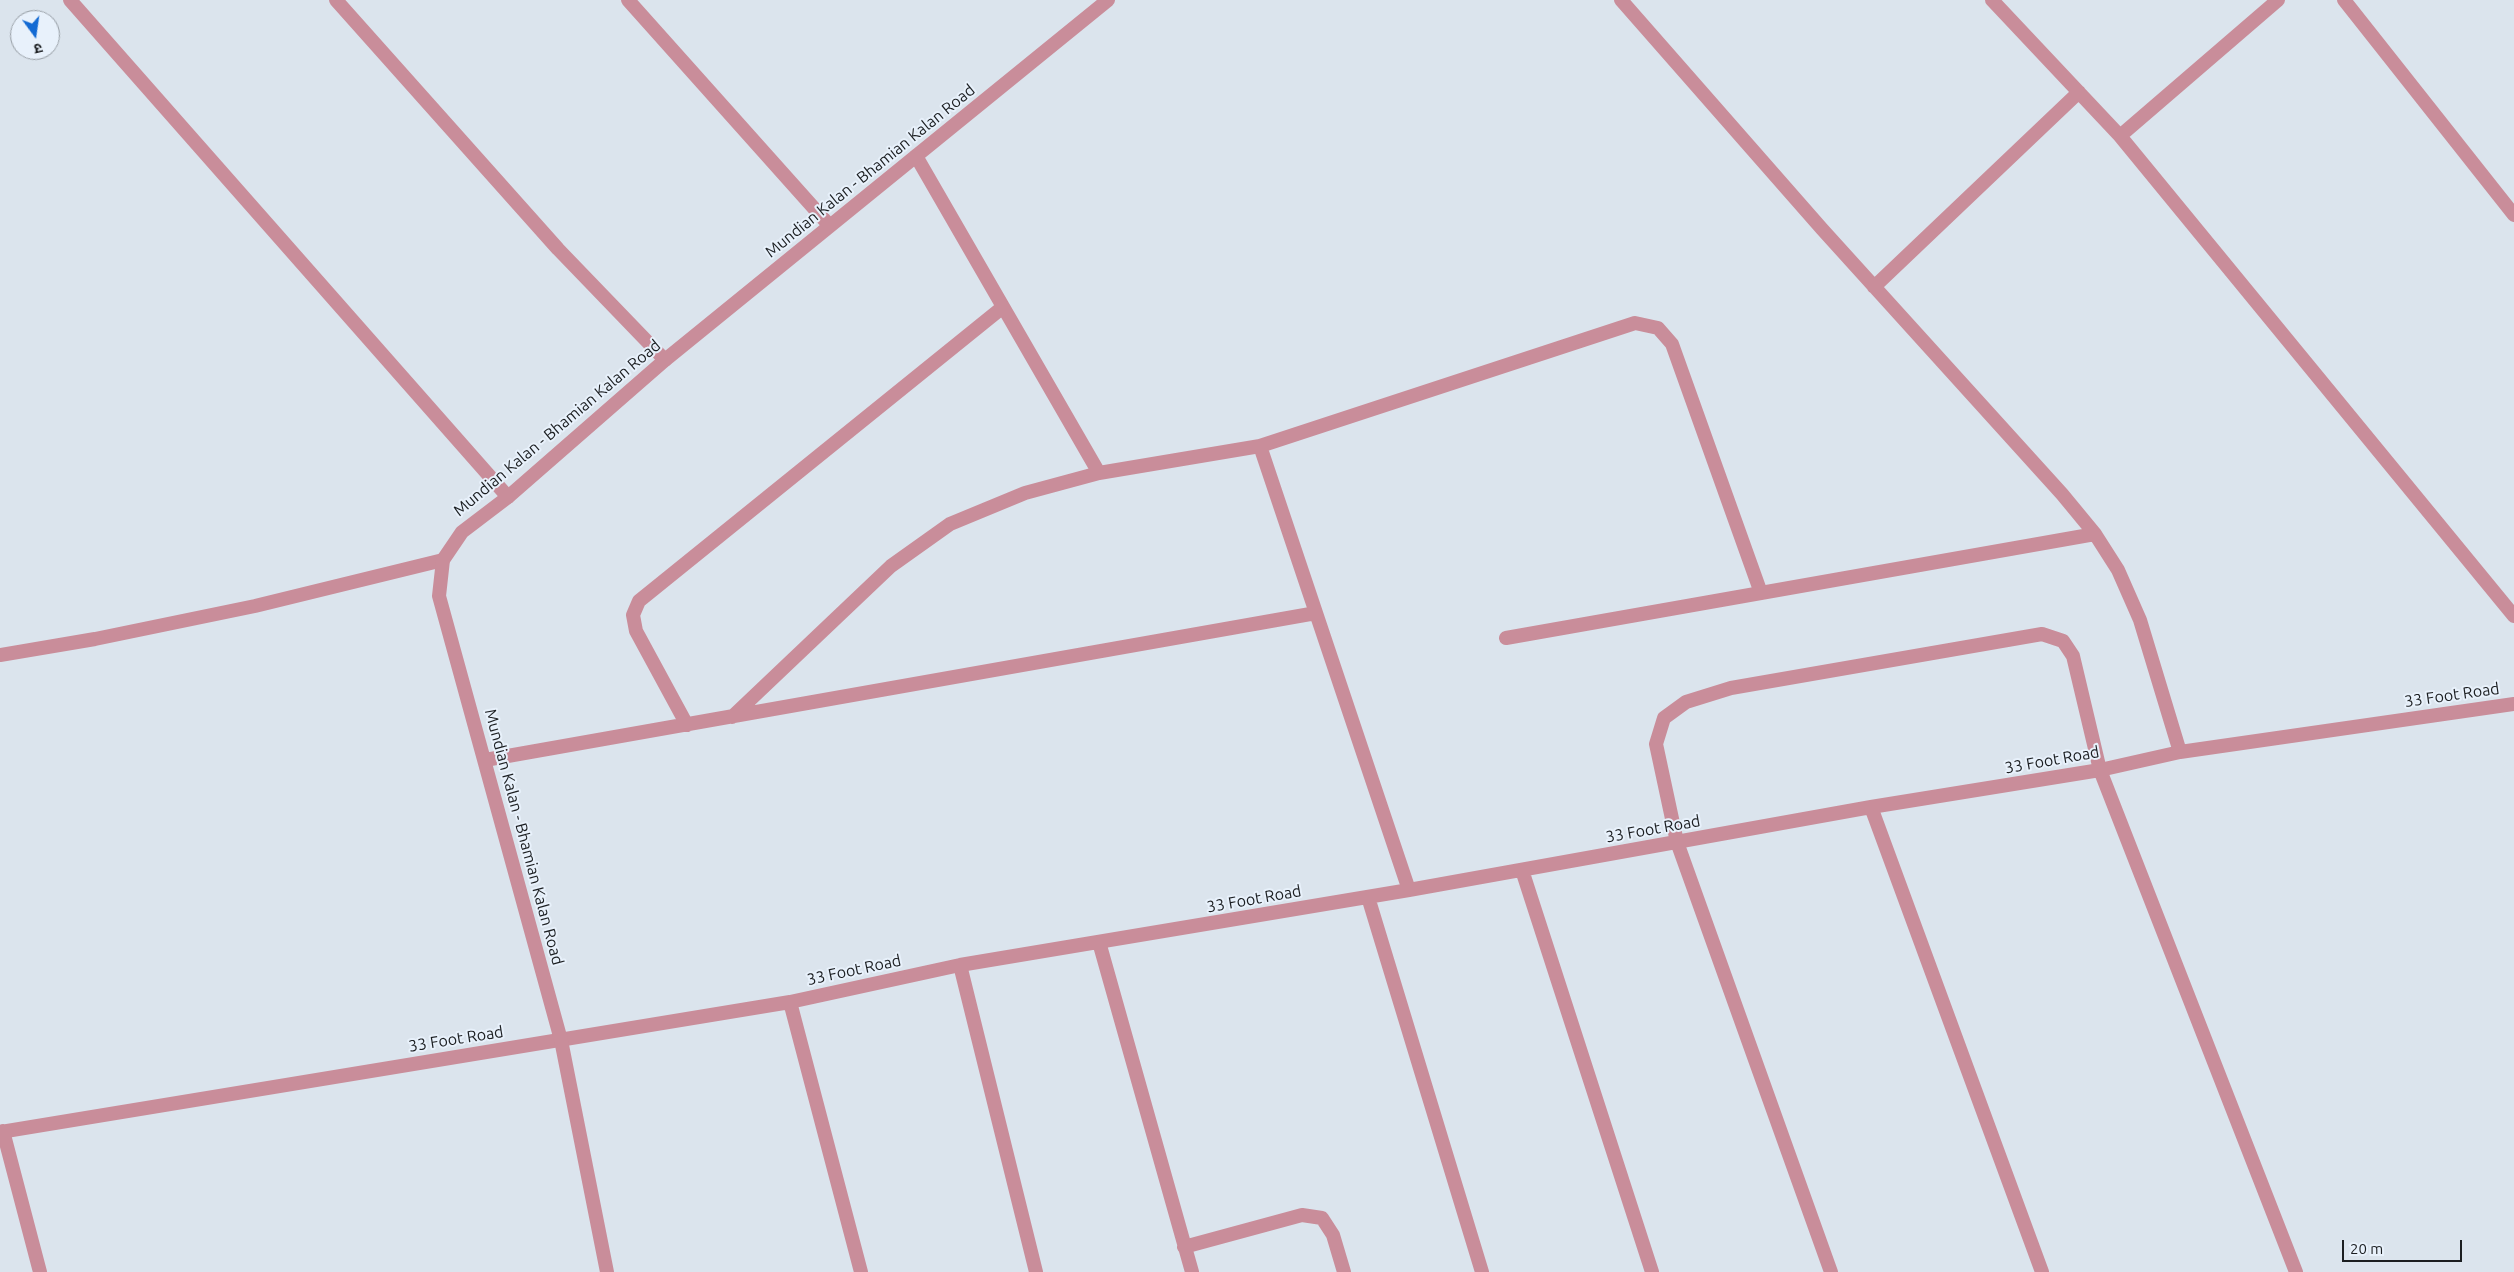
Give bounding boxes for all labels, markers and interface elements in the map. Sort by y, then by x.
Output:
north arrow [10,10,60,60]
text: उ [32,40,44,57]
street label: Mundian Kalan - Bhamian Kalan Road [761,80,979,262]
street label: Mundian Kalan - Bhamian Kalan Road [450,336,664,520]
street label: 33 Foot Road [2403,679,2501,711]
street label: Mundian Kalan - Bhamian Kalan Road [481,707,567,967]
street label: 33 Foot Road [2003,742,2101,778]
street label: 33 Foot Road [1604,811,1702,847]
street label: 33 Foot Road [1205,881,1303,917]
street label: 33 Foot Road [805,951,903,989]
street label: 33 Foot Road [407,1022,505,1056]
scale bar [2344,1230,2464,1262]
text: 20 m [2350,1240,2383,1257]

